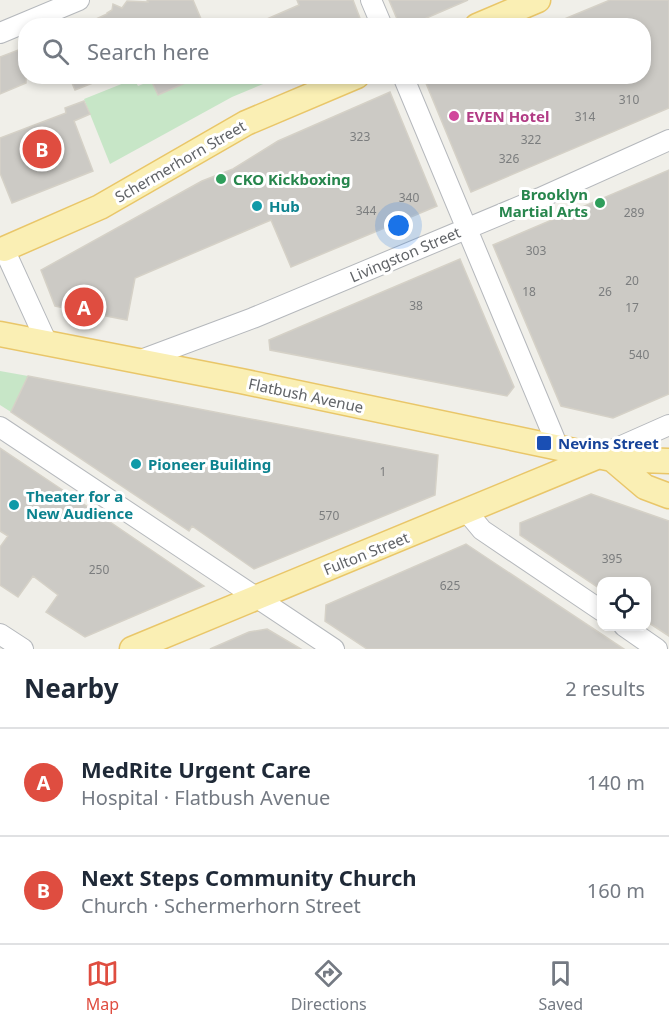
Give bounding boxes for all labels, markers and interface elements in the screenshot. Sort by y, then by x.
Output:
search box [18,18,651,84]
icon: search [39,35,72,68]
text: Search here [87,36,209,66]
house number: 310 [619,91,639,108]
place label: EVEN Hotel [466,106,549,126]
house number: 314 [575,108,595,125]
marker: EVEN Hotel [447,109,461,123]
street label: Schermerhorn Street [111,115,249,207]
pin: B [22,126,62,172]
house number: 323 [350,128,370,145]
house number: 322 [521,131,541,148]
house number: 326 [499,150,519,167]
place label: CKO Kickboxing [233,169,350,189]
marker: CKO Kickboxing [214,172,228,186]
place label: Brooklyn Martial Arts [499,184,588,221]
house number: 340 [399,189,419,206]
place label: Hub [269,196,300,216]
marker: Brooklyn Martial Arts [593,196,607,210]
marker: Hub [250,199,264,213]
house number: 344 [356,202,376,219]
house number: 289 [624,204,644,221]
your location [384,211,413,240]
street label: Livingston Street [347,221,464,286]
house number: 303 [526,242,546,259]
house number: 20 [625,272,639,289]
house number: 18 [522,283,536,300]
house number: 26 [598,283,612,300]
pin: A [64,284,104,330]
house number: 38 [409,297,423,314]
house number: 17 [625,299,639,316]
house number: 540 [629,346,649,363]
street label: Flatbush Avenue [247,373,365,417]
place label: Nevins Street [558,433,659,453]
marker: Nevins Street [535,434,553,452]
place label: Pioneer Building [148,454,271,474]
marker: Pioneer Building [129,457,143,471]
house number: 1 [380,463,386,480]
place label: Theater for a New Audience [26,486,133,523]
marker: Theater for a New Audience [7,498,21,512]
house number: 570 [319,507,339,524]
street label: Fulton Street [320,527,412,579]
house number: 395 [602,550,622,567]
house number: 250 [89,561,109,578]
house number: 625 [440,577,460,594]
map controls [597,577,651,631]
button: locate [597,577,651,631]
text: Nearby [24,670,119,706]
text: 2 results [565,675,645,702]
text: MedRite Urgent Care [81,754,311,784]
text: A [37,769,50,796]
text: 140 m [587,769,645,796]
text: Hospital · Flatbush Avenue [81,784,330,811]
text: Next Steps Community Church [81,862,417,892]
text: B [37,877,50,904]
text: 160 m [587,877,645,904]
text: Church · Schermerhorn Street [81,892,361,919]
tab: Map [86,957,119,1015]
tab: Directions [291,957,367,1015]
tab: Saved [538,957,583,1015]

